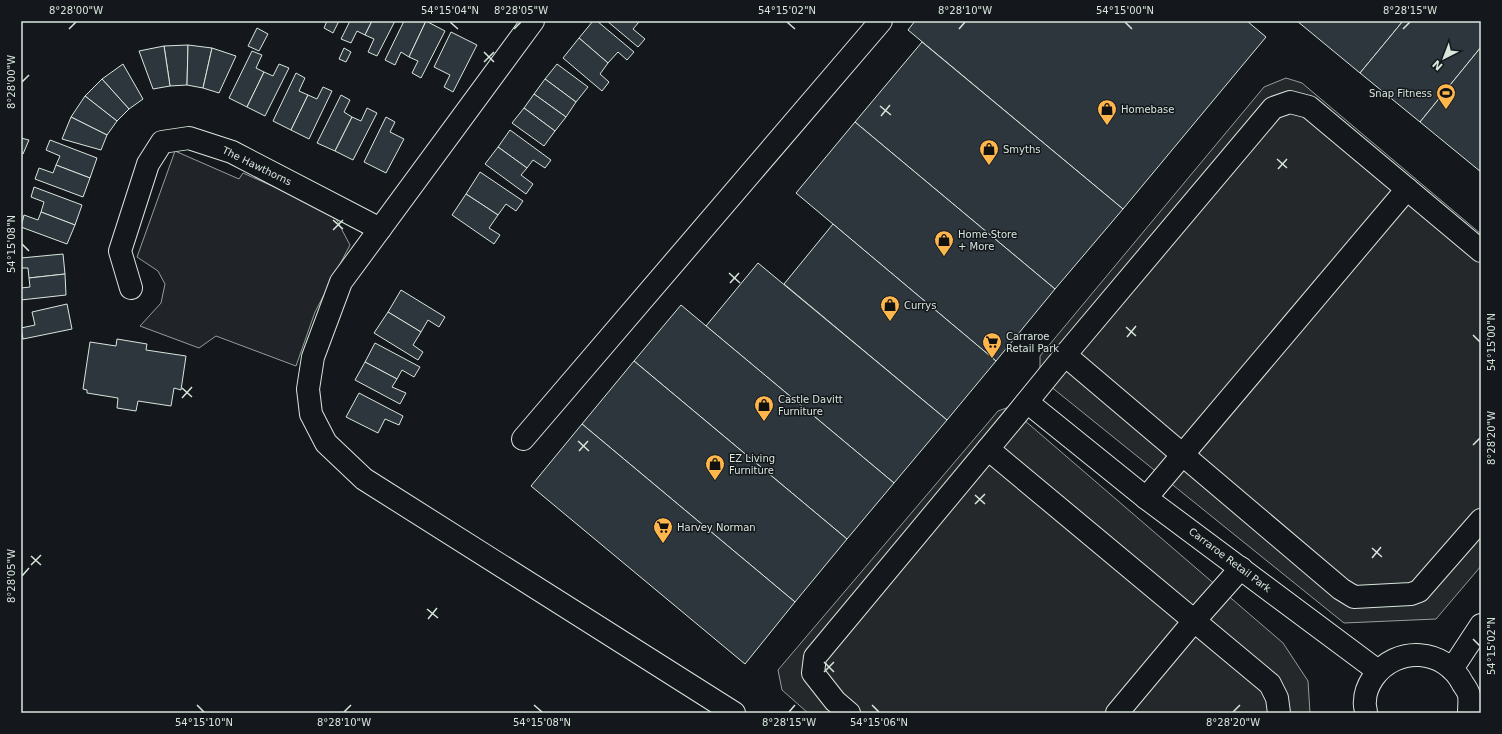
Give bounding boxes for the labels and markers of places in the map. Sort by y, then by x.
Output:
sports icon: Snap Fitness [1435,82,1457,110]
place label: Snap Fitness [1369,88,1432,99]
shop icon: Homebase [1096,98,1118,126]
place label: Homebase [1121,104,1174,115]
shop icon: Smyths [978,138,1000,166]
place label: Smyths [1003,144,1040,155]
shop icon: Home Store + More [933,229,955,257]
place label: Home Store + More [958,229,1017,252]
shop icon: Currys [879,294,901,322]
place label: Currys [904,300,937,311]
supermarket icon: Carraroe Retail Park [981,331,1003,359]
place label: Carraroe Retail Park [1006,331,1059,354]
shop icon: Castle Davitt Furniture [753,394,775,422]
place label: Castle Davitt Furniture [778,394,843,417]
shop icon: EZ Living Furniture [704,453,726,481]
place label: EZ Living Furniture [729,453,775,476]
supermarket icon: Harvey Norman [652,516,674,544]
place label: Harvey Norman [677,522,756,533]

